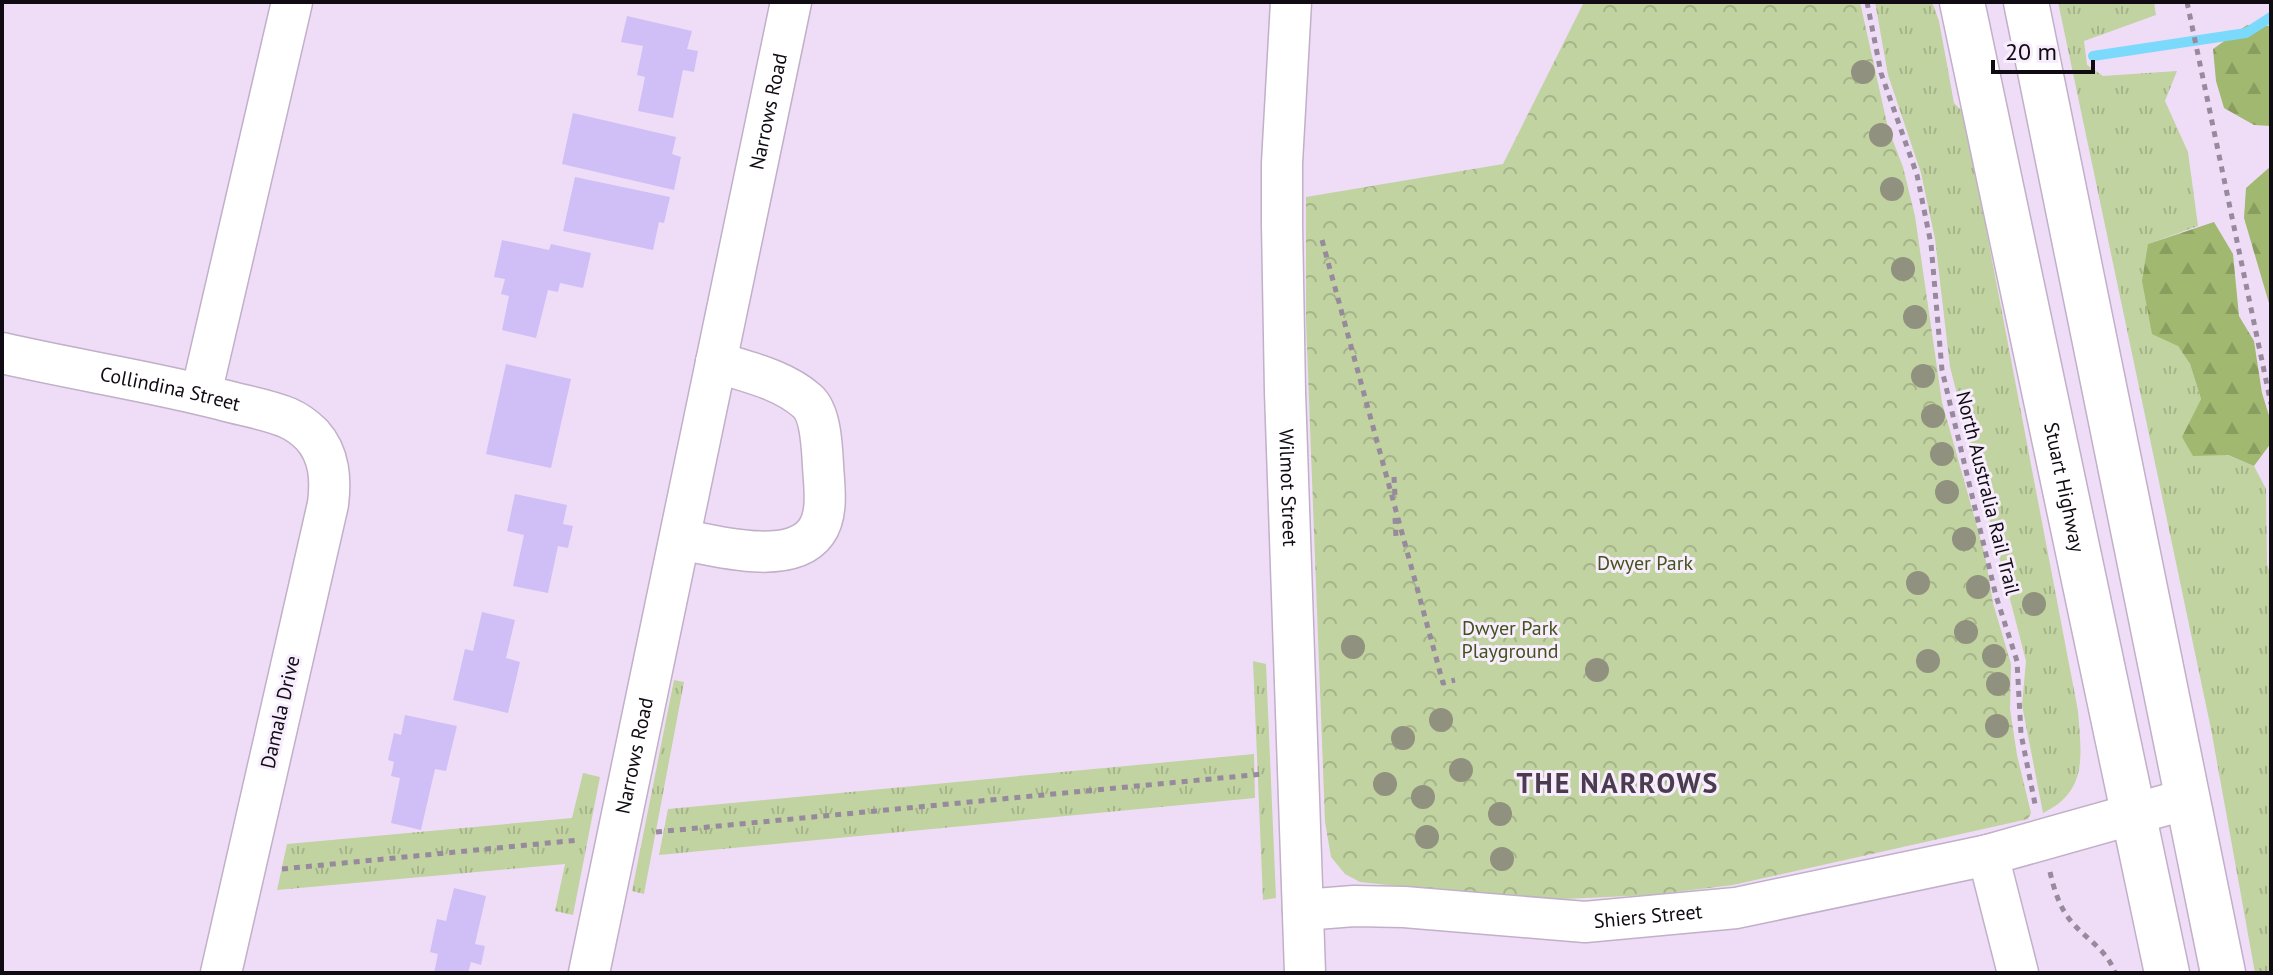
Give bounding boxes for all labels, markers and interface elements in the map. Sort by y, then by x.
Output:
scale bar [1993,24,2093,74]
text: 20 m [2005,36,2057,67]
street label: Narrows Road [743,51,793,172]
street label: Collindina Street [98,361,243,417]
street label: North Australia Rail Trail [1950,388,2026,598]
street label: Stuart Highway [2038,420,2091,555]
street label: Wilmot Street [1273,428,1303,547]
park label: Dwyer Park [1597,550,1693,576]
park label: Dwyer Park Playground [1462,615,1558,664]
street label: Damala Drive [254,653,306,771]
street label: Narrows Road [609,695,659,816]
district label: THE NARROWS [1517,764,1719,801]
street label: Shiers Street [1593,898,1704,934]

